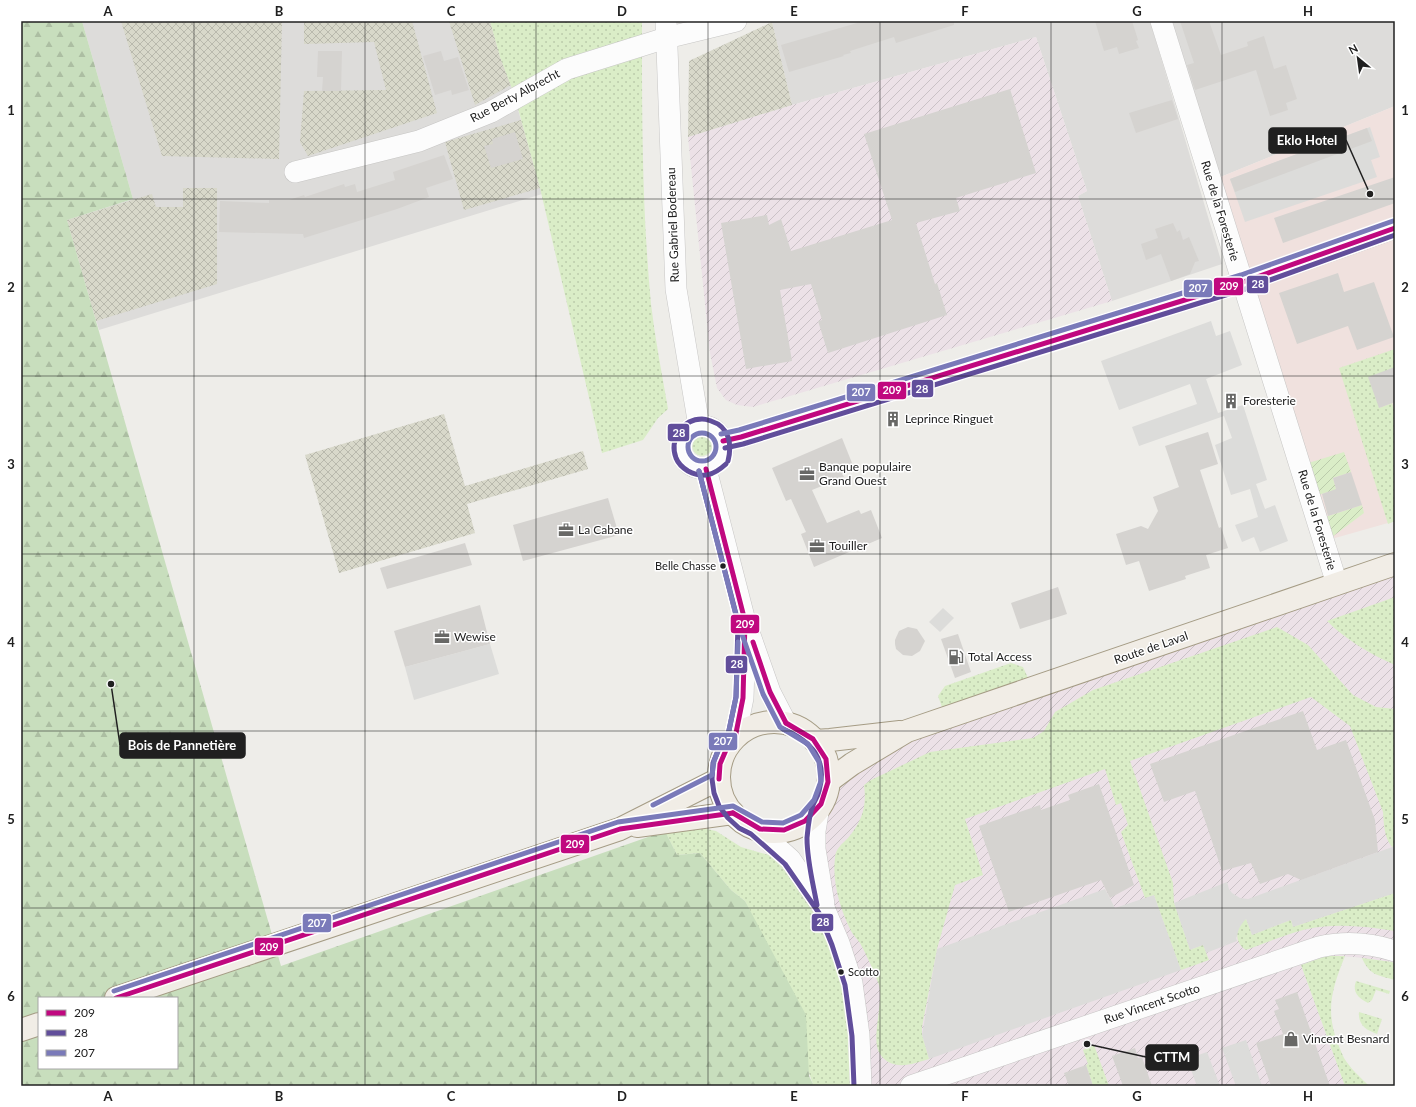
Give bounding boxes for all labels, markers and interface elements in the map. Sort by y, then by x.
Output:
text: A [102,3,113,19]
text: B [275,3,284,19]
text: C [447,3,456,19]
text: D [617,3,627,19]
text: E [790,3,798,19]
text: F [961,3,969,19]
text: G [1132,3,1142,19]
text: H [1303,3,1313,19]
north arrow [1338,38,1378,78]
text: N [1346,41,1360,57]
street label: Rue Berty Albrecht [467,65,563,126]
text: 1 [7,102,15,118]
text: 1 [1401,102,1409,118]
callout: Eklo Hotel [1269,128,1346,153]
text: Eklo Hotel [1277,132,1337,148]
street label: Rue de la Foresterie [1198,159,1243,263]
street label: Rue Gabriel Bodereau [663,167,682,283]
line badge: 28 [1246,275,1269,294]
line badge: 209 [1213,277,1244,296]
text: 28 [1252,277,1264,290]
text: 2 [7,279,15,295]
line badge: 207 [1183,279,1213,298]
text: 209 [1219,279,1239,292]
text: 2 [1401,279,1409,295]
text: 207 [1188,281,1208,294]
line badge: 28 [911,379,934,398]
line badge: 209 [877,381,907,400]
text: 28 [916,382,928,395]
line badge: 207 [846,383,876,402]
text: 209 [882,383,902,396]
text: 207 [851,385,871,398]
building icon: Foresterie [1222,392,1240,410]
place label: Foresterie [1243,393,1296,408]
building icon: Leprince Ringuet [884,410,902,428]
place label: Leprince Ringuet [905,411,994,426]
line badge: 28 [667,423,690,442]
text: 28 [673,426,685,439]
text: 3 [7,456,15,472]
text: 3 [1401,456,1409,472]
place label: Banque populaire Grand Ouest [819,459,911,488]
office icon: Banque populaire Grand Ouest [798,465,816,483]
street label: Rue de la Foresterie [1295,468,1340,572]
office icon: La Cabane [557,521,575,539]
place label: La Cabane [578,522,633,537]
office icon: Touiller [808,537,826,555]
place label: Touiller [829,538,868,553]
place label: Belle Chasse [655,559,716,572]
marker: Belle Chasse [718,561,728,571]
line badge: 209 [730,614,760,634]
text: 209 [735,617,755,630]
office icon: Wewise [433,628,451,646]
street label: Route de Laval [1112,628,1190,667]
place label: Wewise [454,629,496,644]
text: 4 [7,634,15,650]
text: 4 [1401,634,1409,650]
fuel station icon: Total Access [947,648,965,666]
place label: Total Access [968,649,1032,664]
line badge: 28 [725,655,748,674]
text: 28 [731,657,743,670]
line badge: 207 [708,732,738,751]
callout: Bois de Pannetière [120,733,245,758]
text: 207 [713,734,733,747]
text: Bois de Pannetière [128,737,236,753]
text: 5 [7,811,15,827]
text: 5 [1401,811,1409,827]
line badge: 209 [560,834,590,854]
text: 209 [565,837,585,850]
line badge: 207 [302,913,332,933]
line badge: 28 [811,913,834,932]
text: 28 [817,915,829,928]
text: 207 [307,916,327,929]
line badge: 209 [254,937,284,956]
text: 209 [259,940,279,953]
place label: Scotto [848,965,879,978]
marker: Scotto [836,967,846,977]
street label: Rue Vincent Scotto [1102,980,1202,1027]
text: 6 [7,988,15,1004]
text: 6 [1401,988,1409,1004]
legend [38,997,178,1069]
text: 209 [74,1005,95,1020]
text: 28 [74,1025,88,1040]
shop icon: Vincent Besnard [1282,1030,1300,1048]
place label: Vincent Besnard [1303,1031,1389,1046]
text: 207 [74,1045,95,1060]
callout: CTTM [1146,1045,1198,1070]
text: CTTM [1154,1049,1190,1065]
text: A [102,1088,113,1104]
text: B [275,1088,284,1104]
text: C [447,1088,456,1104]
text: D [617,1088,627,1104]
text: E [790,1088,798,1104]
text: F [961,1088,969,1104]
text: G [1132,1088,1142,1104]
text: H [1303,1088,1313,1104]

